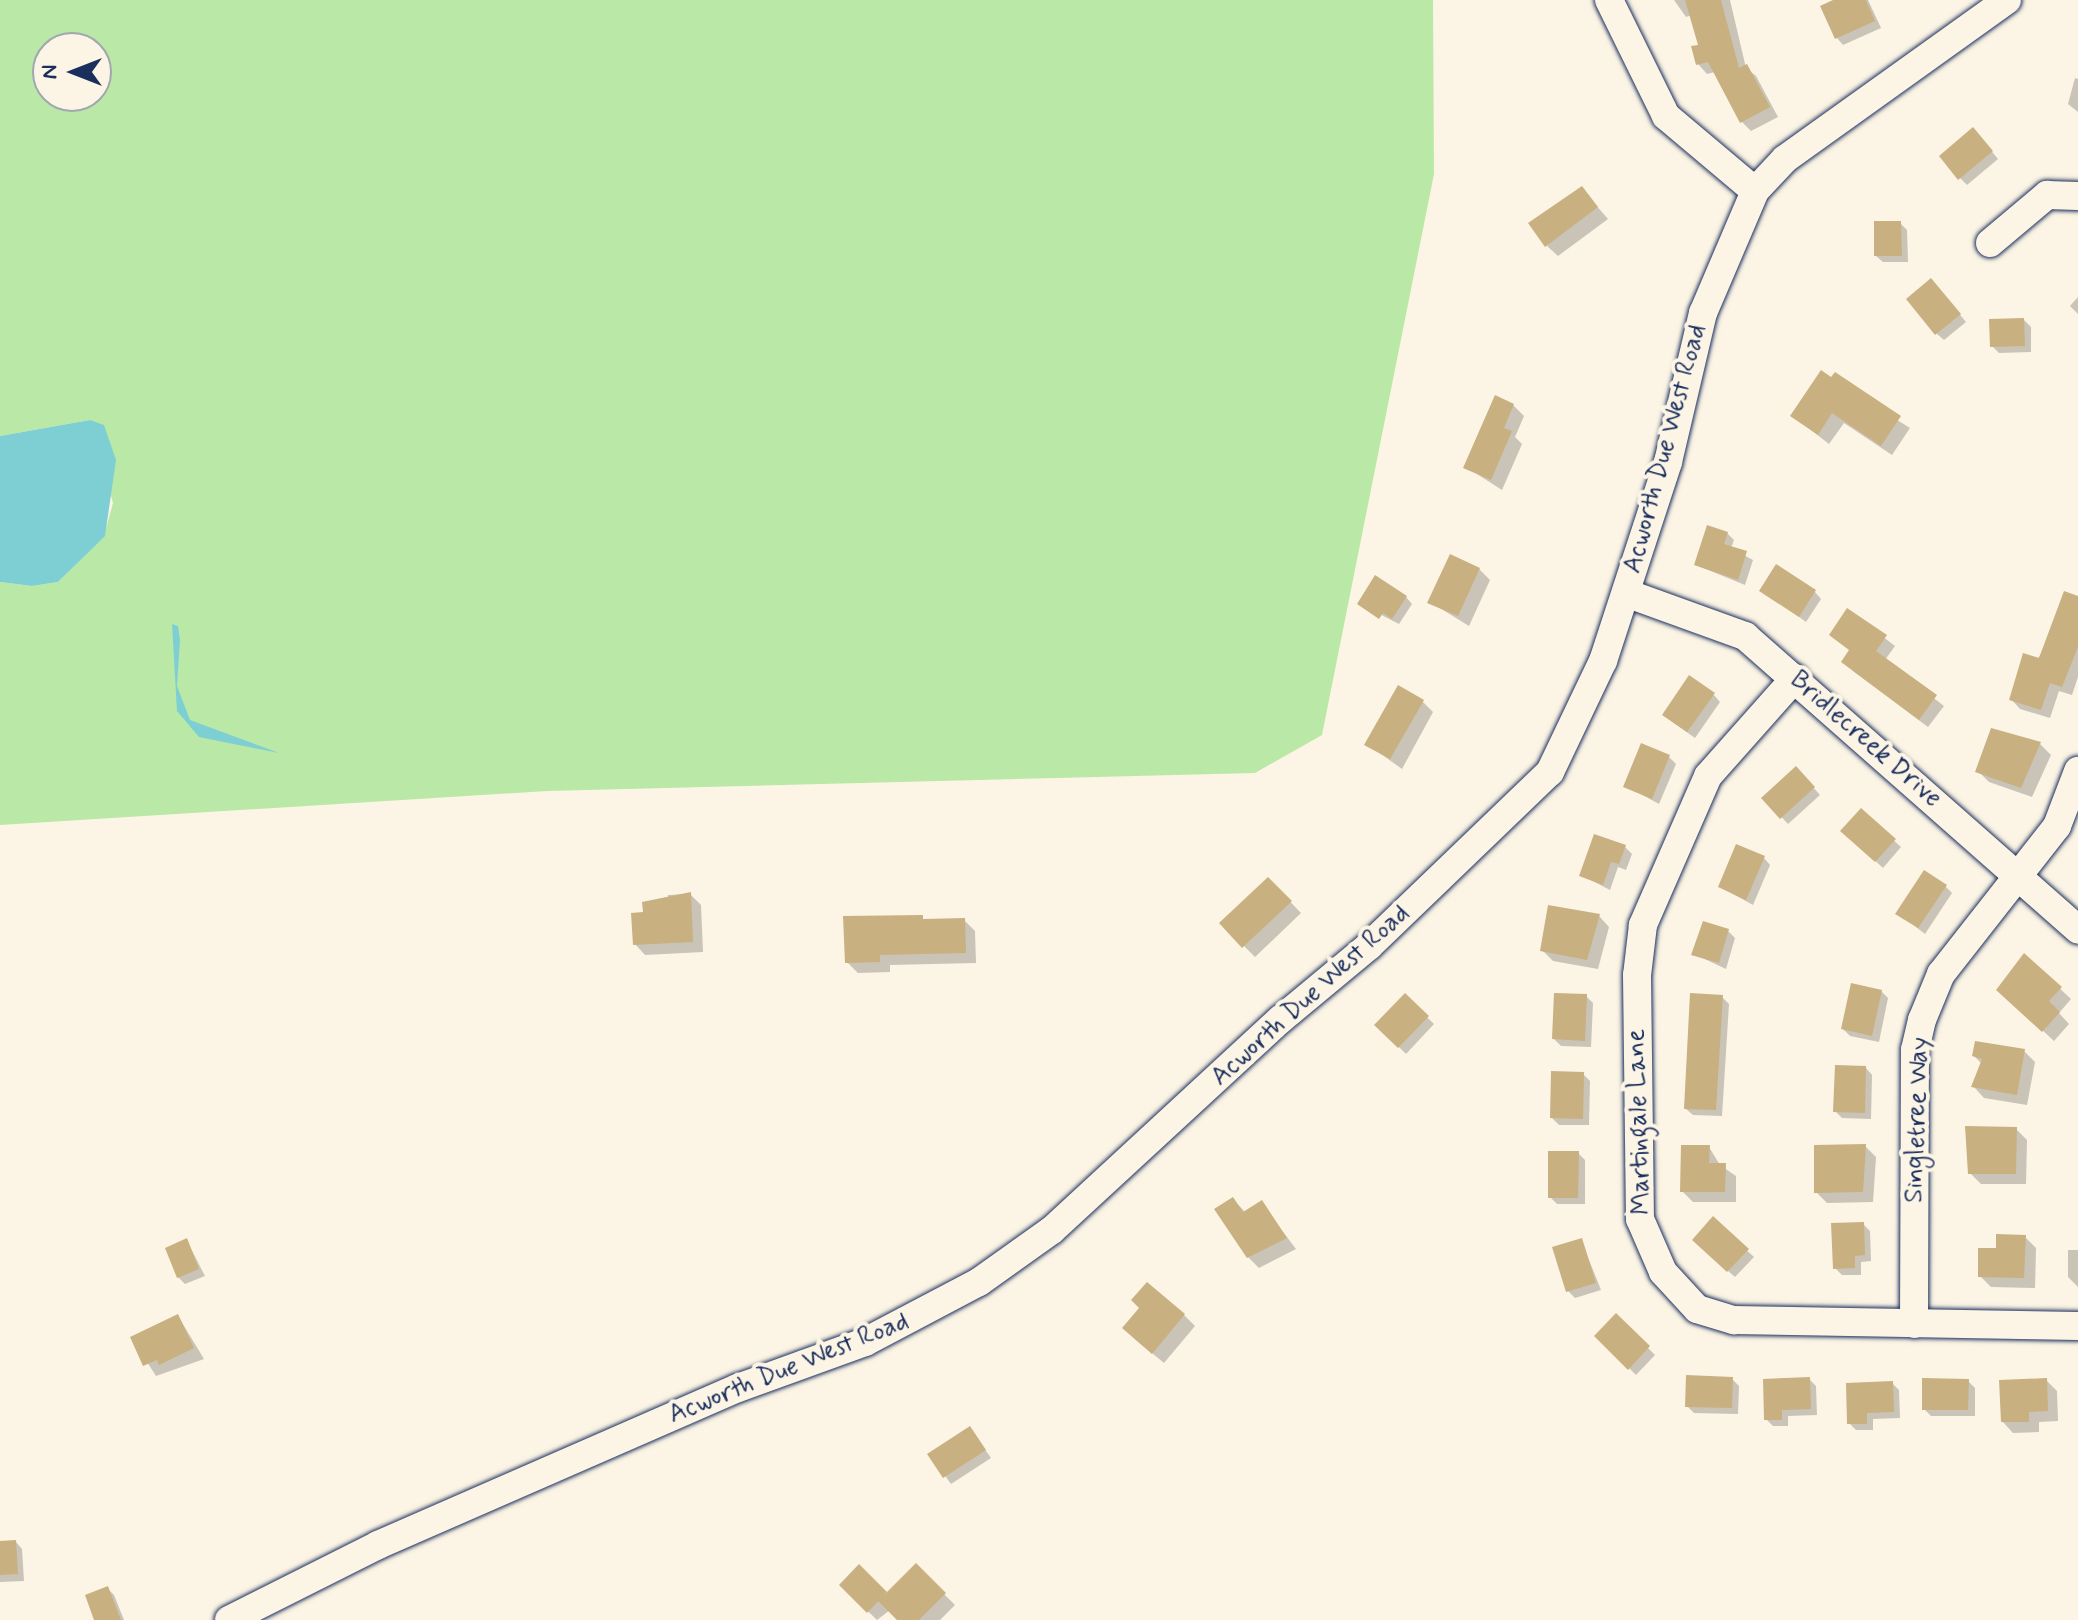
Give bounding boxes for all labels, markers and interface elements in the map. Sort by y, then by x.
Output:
north arrow [32,32,112,112]
text: N [36,65,64,79]
street label: Acworth Due West Road [1618,321,1714,577]
street label: Bridlecreek Drive [1783,666,1947,814]
street label: Acworth Due West Road [1205,898,1417,1094]
street label: Martingale Lane [1621,1030,1659,1214]
street label: Singletree Way [1899,1035,1937,1205]
street label: Acworth Due West Road [664,1306,914,1432]

